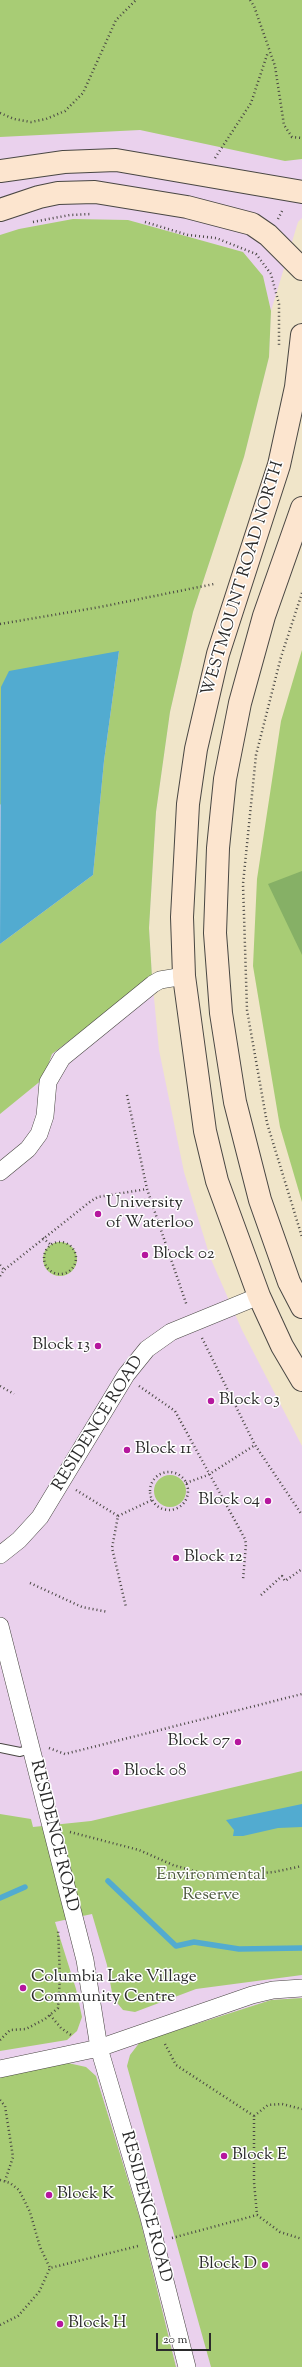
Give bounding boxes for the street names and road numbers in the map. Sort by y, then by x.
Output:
street label: WESTMOUNT ROAD NORTH [198,459,290,699]
street label: RESIDENCE ROAD [49,1353,149,1495]
street label: RESIDENCE ROAD [24,1758,82,1914]
street label: RESIDENCE ROAD [115,2129,175,2285]

